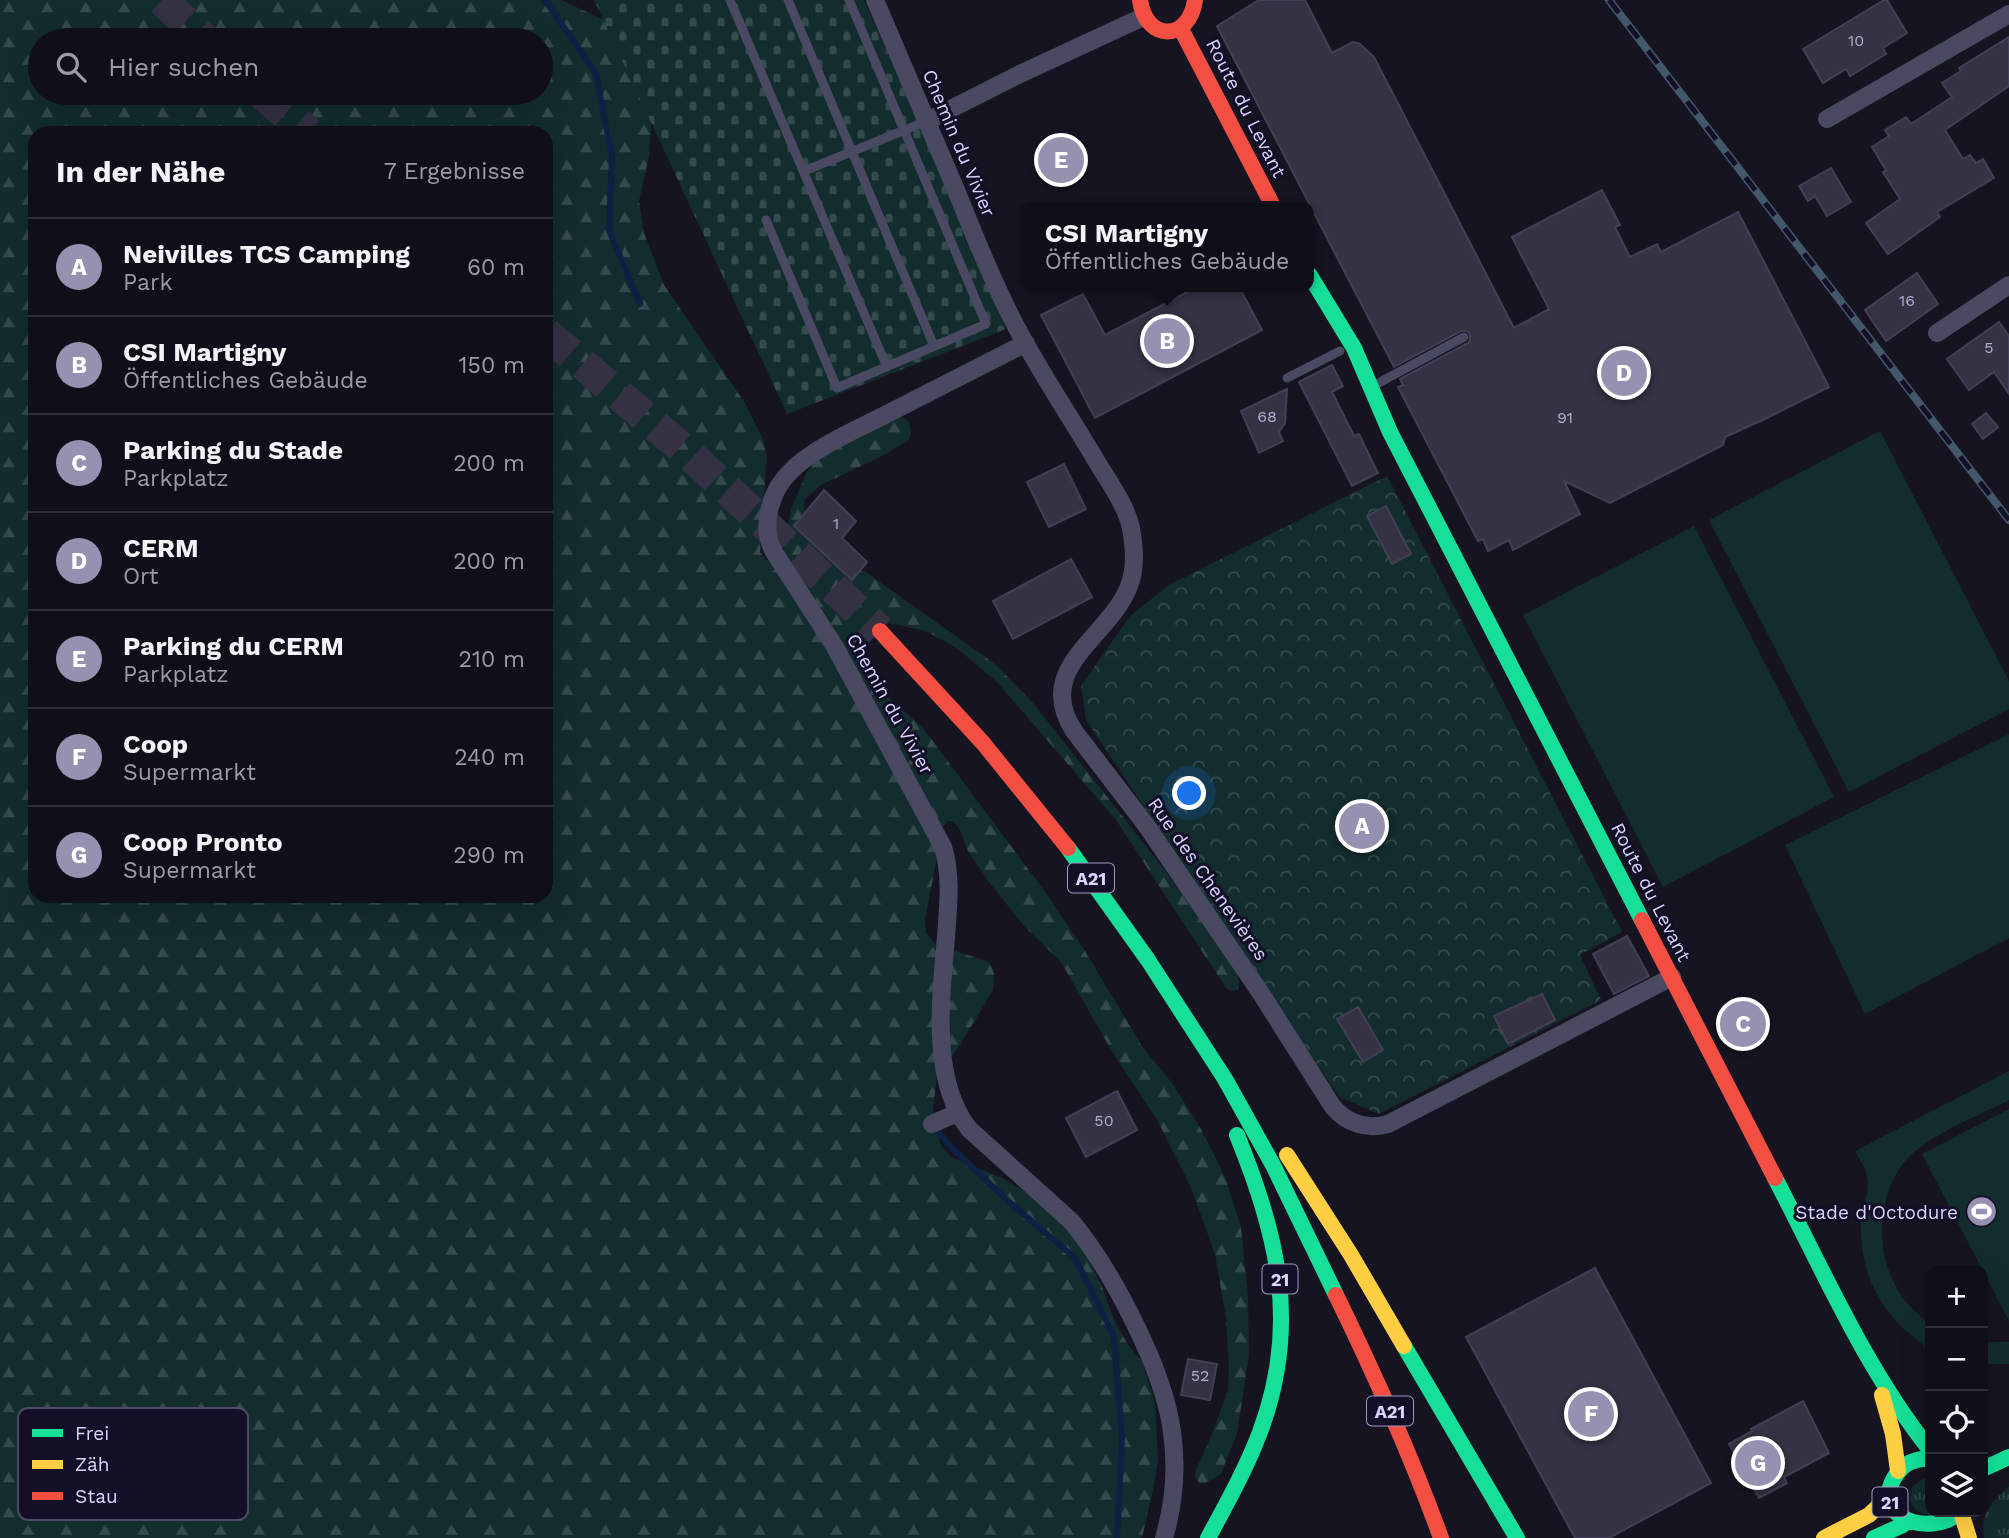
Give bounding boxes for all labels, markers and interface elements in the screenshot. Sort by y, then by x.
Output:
search box [28,28,553,105]
house number: 10 [1848,31,1864,50]
street label: Route du Levant [1201,35,1291,181]
icon: search [52,48,90,86]
text: Hier suchen [108,52,259,82]
street label: Chemin du Vivier [918,66,1000,220]
pin: E [1038,134,1084,186]
text: In der Nähe [56,154,225,189]
text: 7 Ergebnisse [384,158,525,185]
popup [1020,201,1314,292]
text: CSI Martigny [1045,218,1208,248]
text: Neivilles TCS Camping [123,239,410,269]
text: Öffentliches Gebäude [1045,248,1289,275]
text: A [71,254,87,281]
text: 60 m [467,254,525,281]
text: Park [123,269,172,296]
house number: 16 [1899,291,1915,310]
pin: B [1144,315,1190,367]
text: CSI Martigny [123,337,286,367]
house number: 5 [1984,338,1994,357]
pin: D [1601,347,1647,399]
text: B [71,352,87,379]
text: 150 m [459,352,525,379]
text: Öffentliches Gebäude [123,367,368,394]
house number: 68 [1257,407,1277,426]
house number: 91 [1557,408,1573,427]
text: Parking du Stade [123,435,343,465]
text: C [71,450,87,477]
text: 200 m [453,450,525,477]
text: Parkplatz [123,465,228,492]
house number: 1 [833,514,839,533]
text: CERM [123,533,199,563]
text: D [71,548,87,575]
text: 200 m [453,548,525,575]
text: Ort [123,563,158,590]
street label: Chemin du Vivier [842,629,938,779]
text: Parking du CERM [123,631,344,661]
text: E [72,646,86,673]
text: 210 m [459,646,525,673]
text: Parkplatz [123,661,228,688]
text: Coop [123,729,188,759]
text: F [72,744,86,771]
text: 240 m [454,744,525,771]
text: Supermarkt [123,759,256,786]
your location [1172,776,1206,810]
street label: Rue des Chenevières [1143,793,1273,965]
pin: A [1339,800,1385,852]
street label: Route du Levant [1606,819,1696,965]
text: Coop Pronto [123,827,283,857]
text: G [71,842,87,869]
text: 290 m [453,842,525,869]
text: Supermarkt [123,857,256,884]
road number: A21 [1068,864,1114,892]
pin: C [1720,998,1766,1050]
house number: 50 [1094,1111,1114,1130]
sports icon: Stade d'Octodure [1964,1195,1998,1229]
place label: Stade d'Octodure [1795,1201,1958,1224]
road number: 21 [1262,1264,1298,1294]
map controls [1925,1265,1988,1517]
button: + [1925,1265,1988,1328]
button: − [1925,1328,1988,1391]
house number: 52 [1191,1366,1209,1385]
pin: F [1568,1388,1614,1440]
button: locate [1925,1391,1988,1454]
road number: A21 [1367,1396,1413,1426]
legend [18,1408,248,1520]
text: Frei [75,1422,109,1445]
pin: G [1735,1437,1781,1489]
text: Zäh [75,1453,110,1476]
button: layers [1925,1454,1988,1517]
text: Stau [75,1485,118,1508]
road number: 21 [1872,1488,1908,1517]

